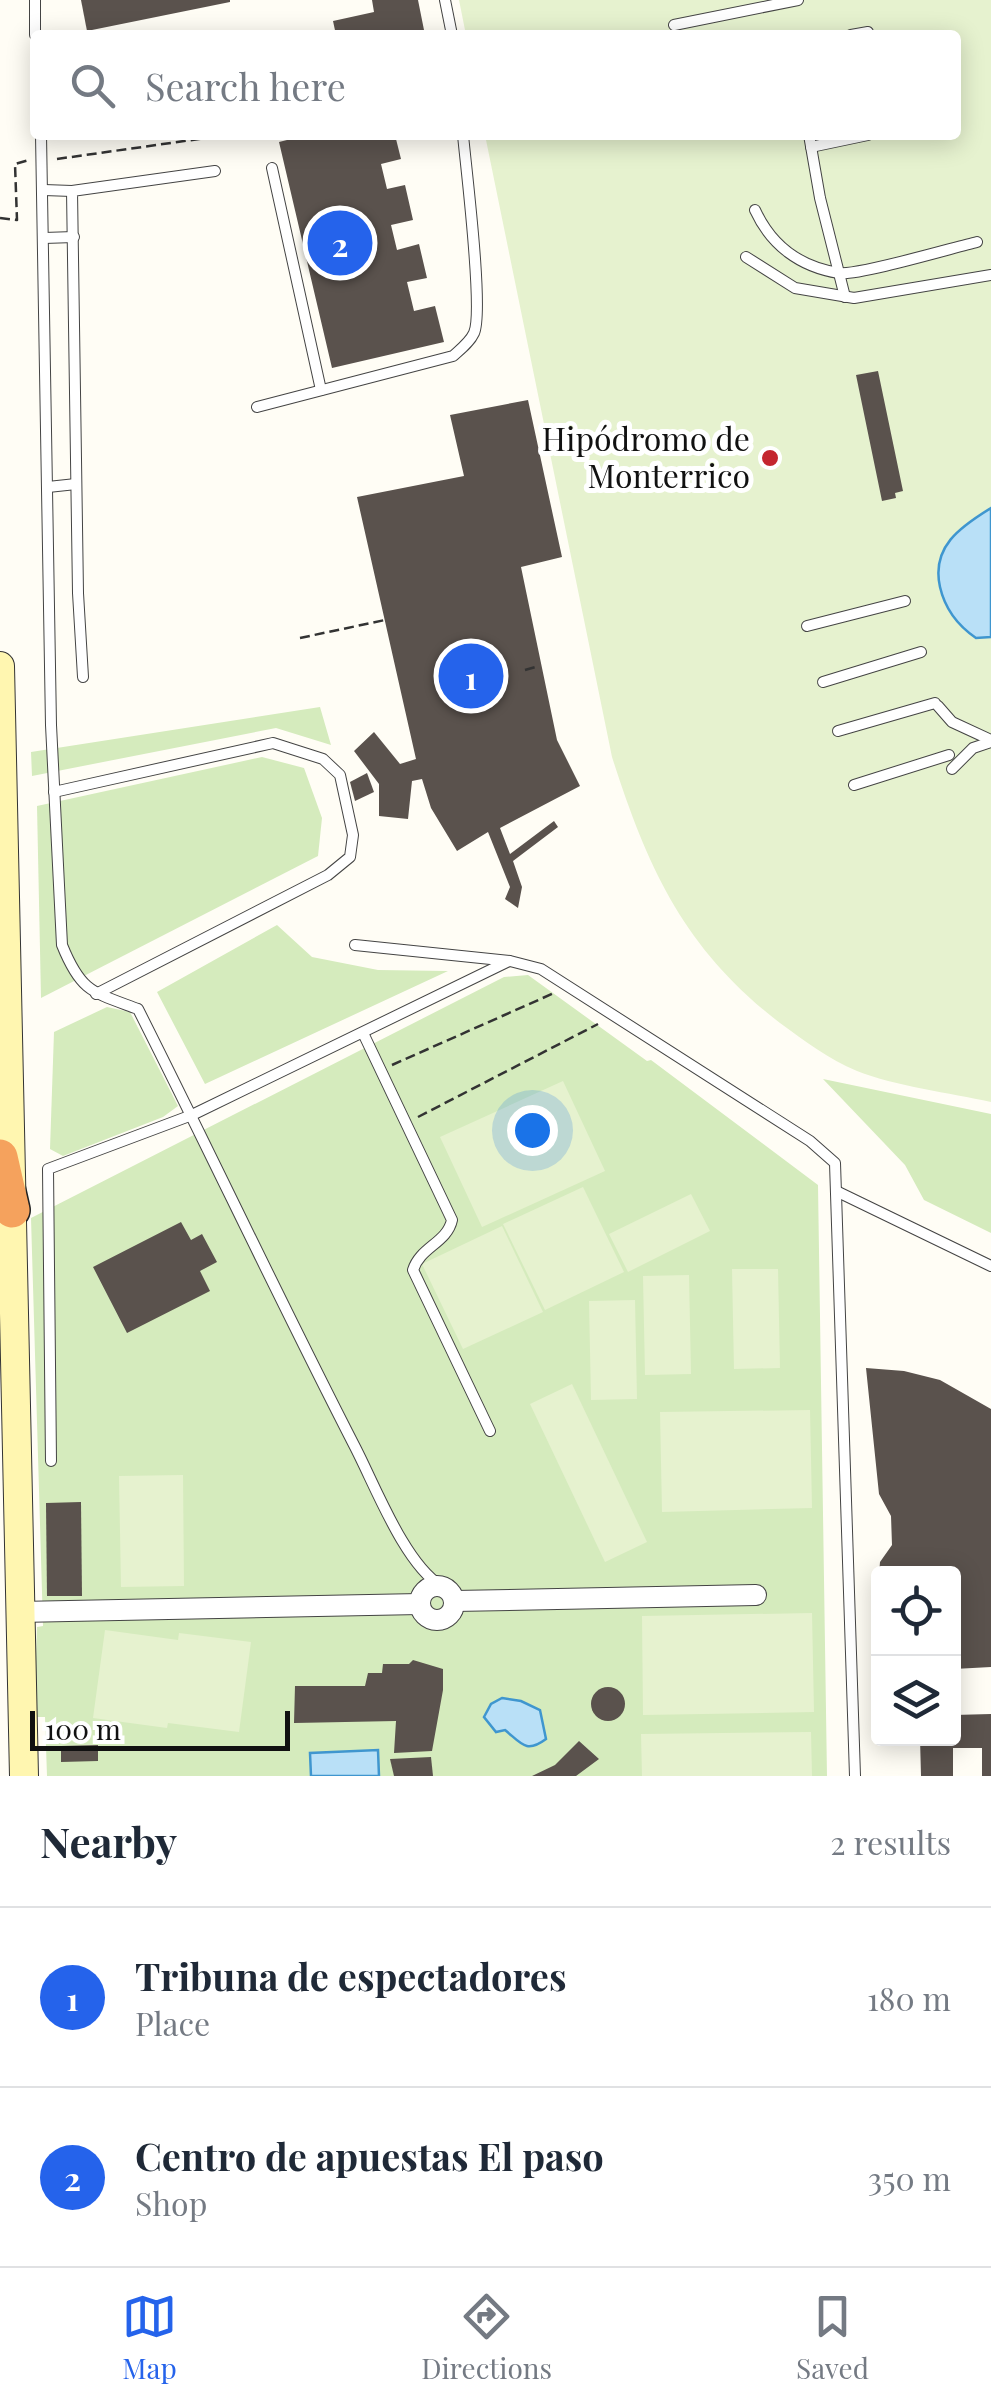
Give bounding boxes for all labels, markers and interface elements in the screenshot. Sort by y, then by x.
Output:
search box [30,30,961,140]
icon: search [65,58,120,113]
text: Search here [145,60,346,111]
pin: 2 [308,206,372,280]
place label: Hipódromo de Monterrico [542,416,750,496]
marker: Hipódromo de Monterrico [759,447,781,469]
pin: 1 [438,638,504,714]
your location [507,1105,558,1156]
map controls [871,1566,961,1746]
button: locate [871,1566,961,1656]
button: layers [871,1656,961,1746]
scale bar [30,1706,290,1750]
text: 100 m [45,1710,121,1747]
text: Nearby [40,1813,177,1869]
text: 2 results [830,1820,951,1863]
text: Tribuna de espectadores [135,1950,567,2001]
text: 1 [66,1976,79,2019]
text: 180 m [867,1976,951,2019]
text: Place [135,2001,210,2044]
text: Centro de apuestas El paso [135,2130,604,2181]
text: 2 [64,2156,81,2199]
text: 350 m [868,2156,951,2199]
text: Shop [135,2181,207,2224]
tab: Map [122,2289,177,2386]
tab: Directions [421,2289,552,2386]
tab: Saved [796,2289,869,2386]

